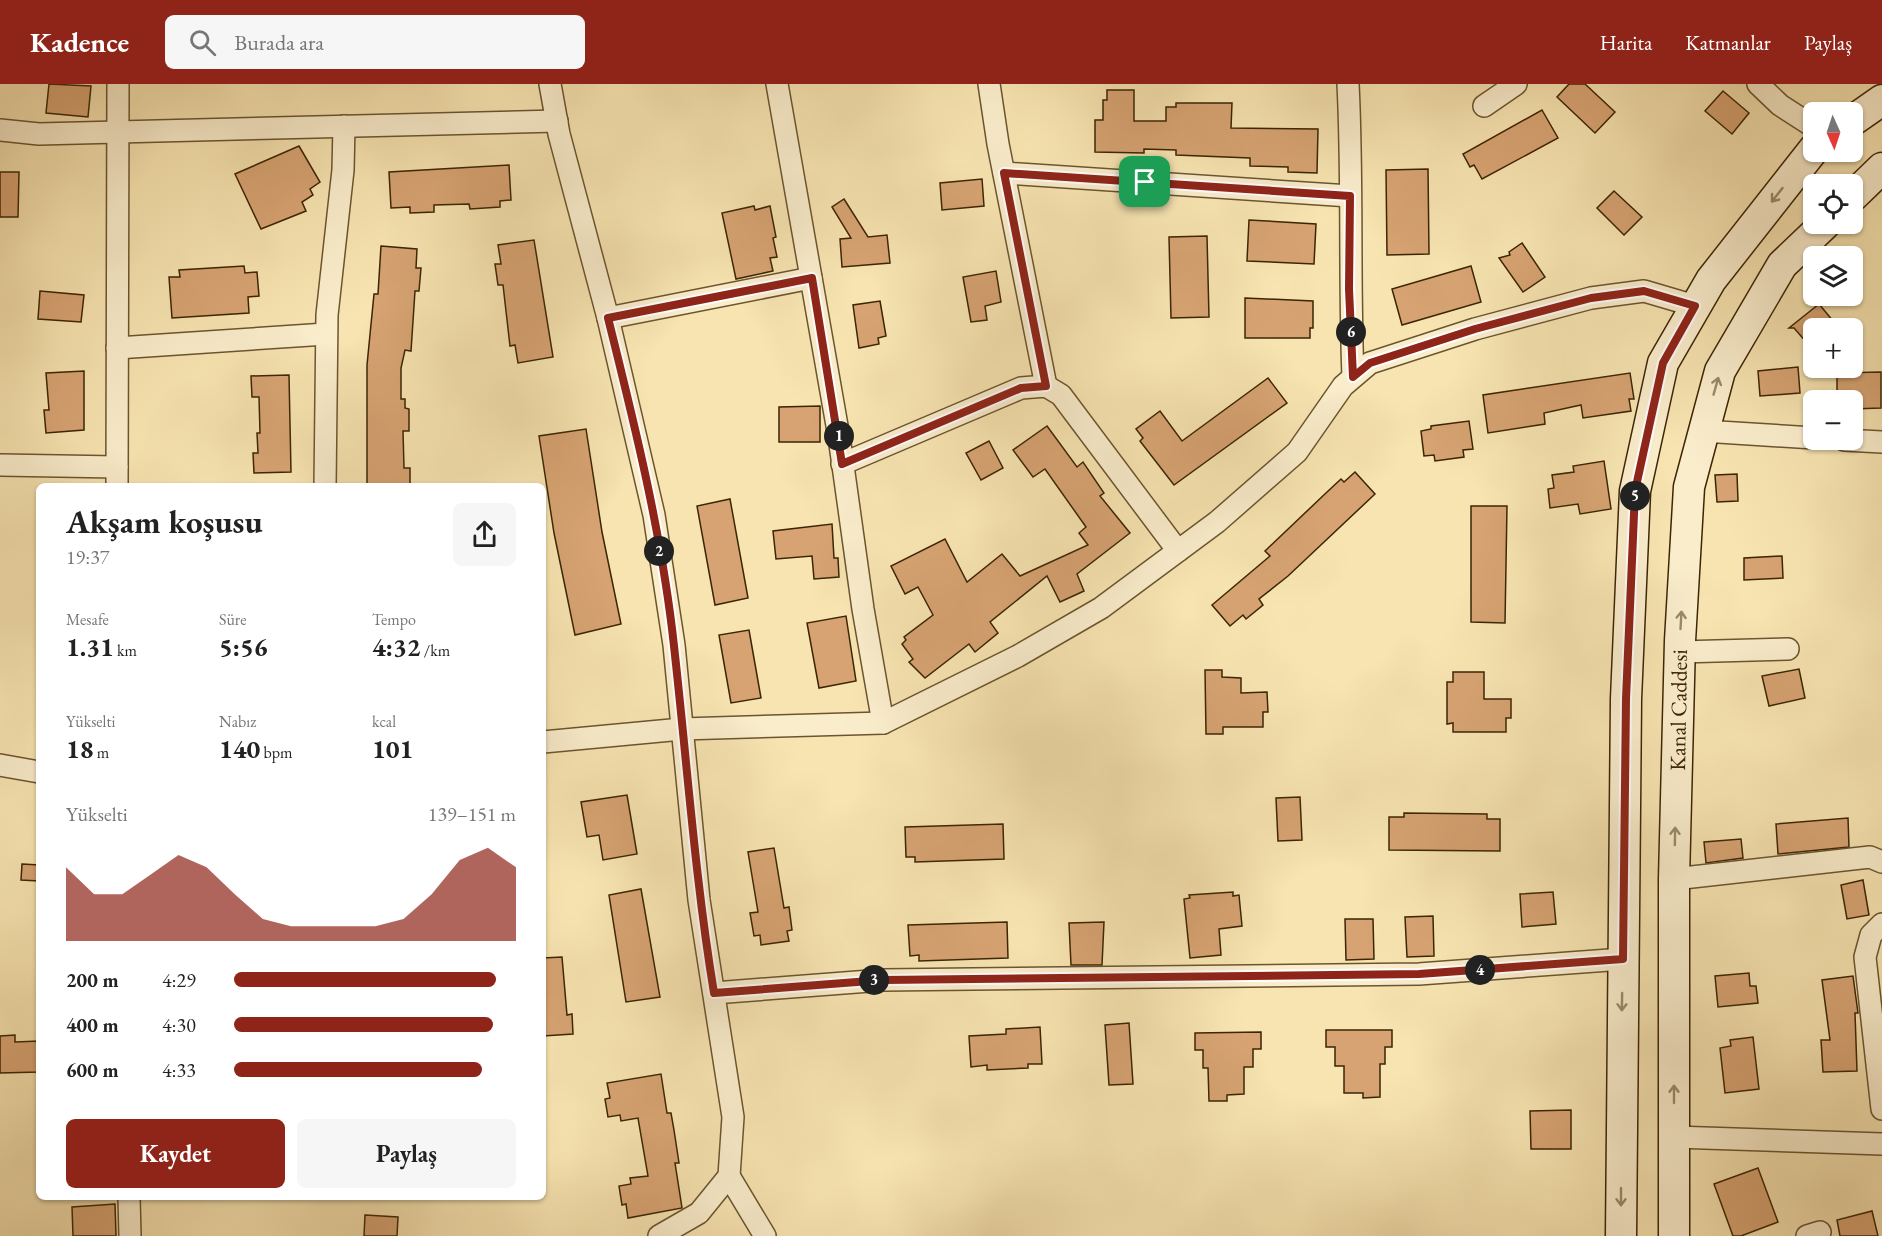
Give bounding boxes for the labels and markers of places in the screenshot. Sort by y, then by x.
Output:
pin [1119,156,1170,207]
pin: 6 [1336,317,1366,347]
pin: 1 [824,421,854,451]
pin: 5 [1620,481,1650,511]
pin: 2 [644,536,674,566]
pin: 4 [1465,955,1495,985]
pin: 3 [859,965,889,995]

